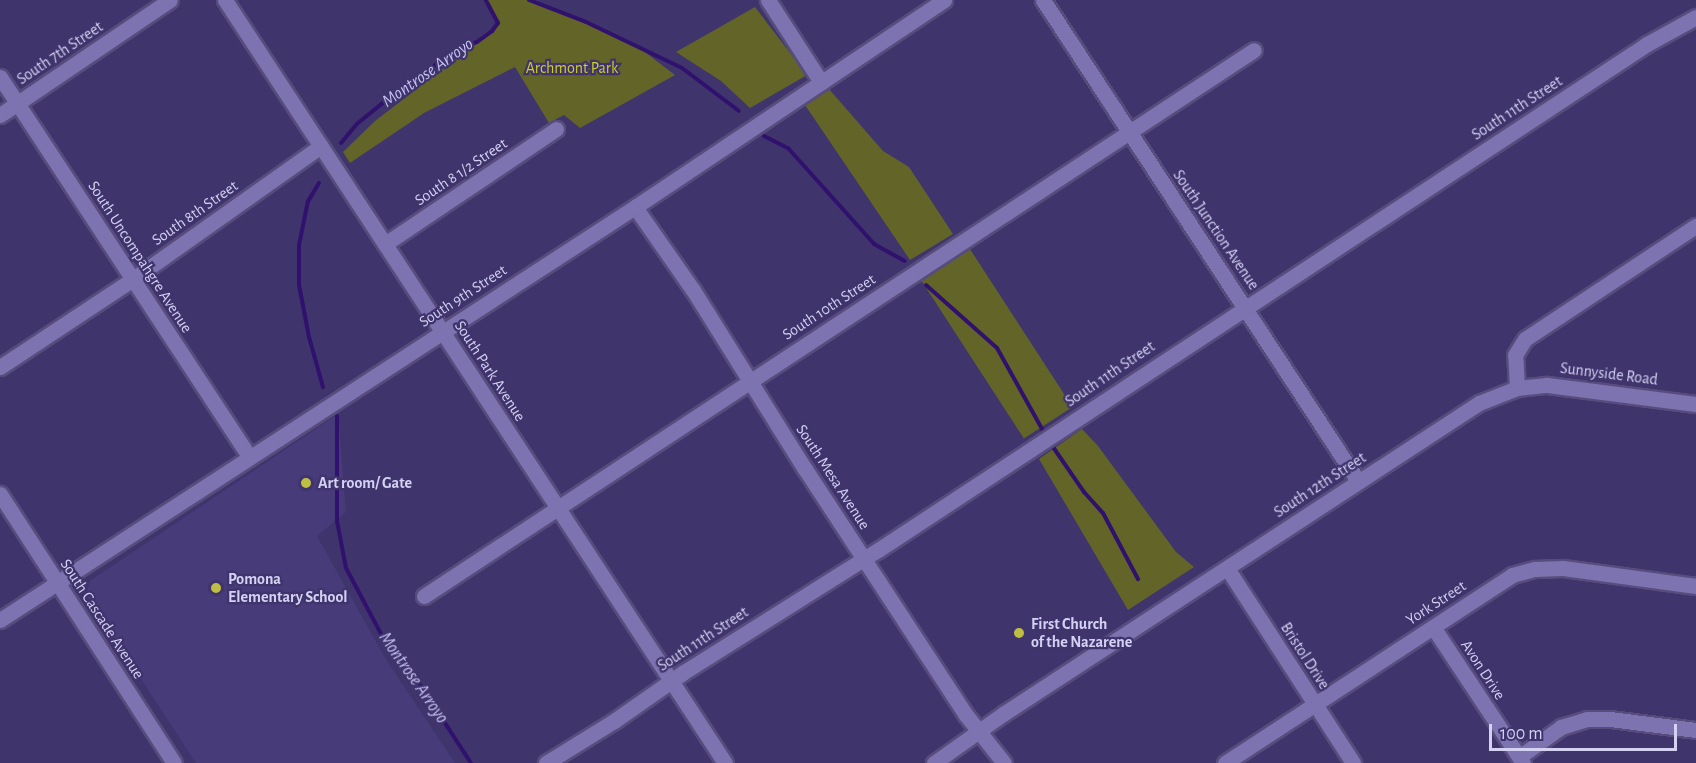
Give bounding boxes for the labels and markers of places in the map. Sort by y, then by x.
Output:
place label: Art room/ Gate [318,473,412,493]
marker: Art room/ Gate [299,476,313,490]
place label: Pomona Elementary School [228,569,348,607]
marker: Pomona Elementary School [209,581,223,595]
place label: First Church of the Nazarene [1031,614,1132,652]
marker: First Church of the Nazarene [1012,626,1026,640]

